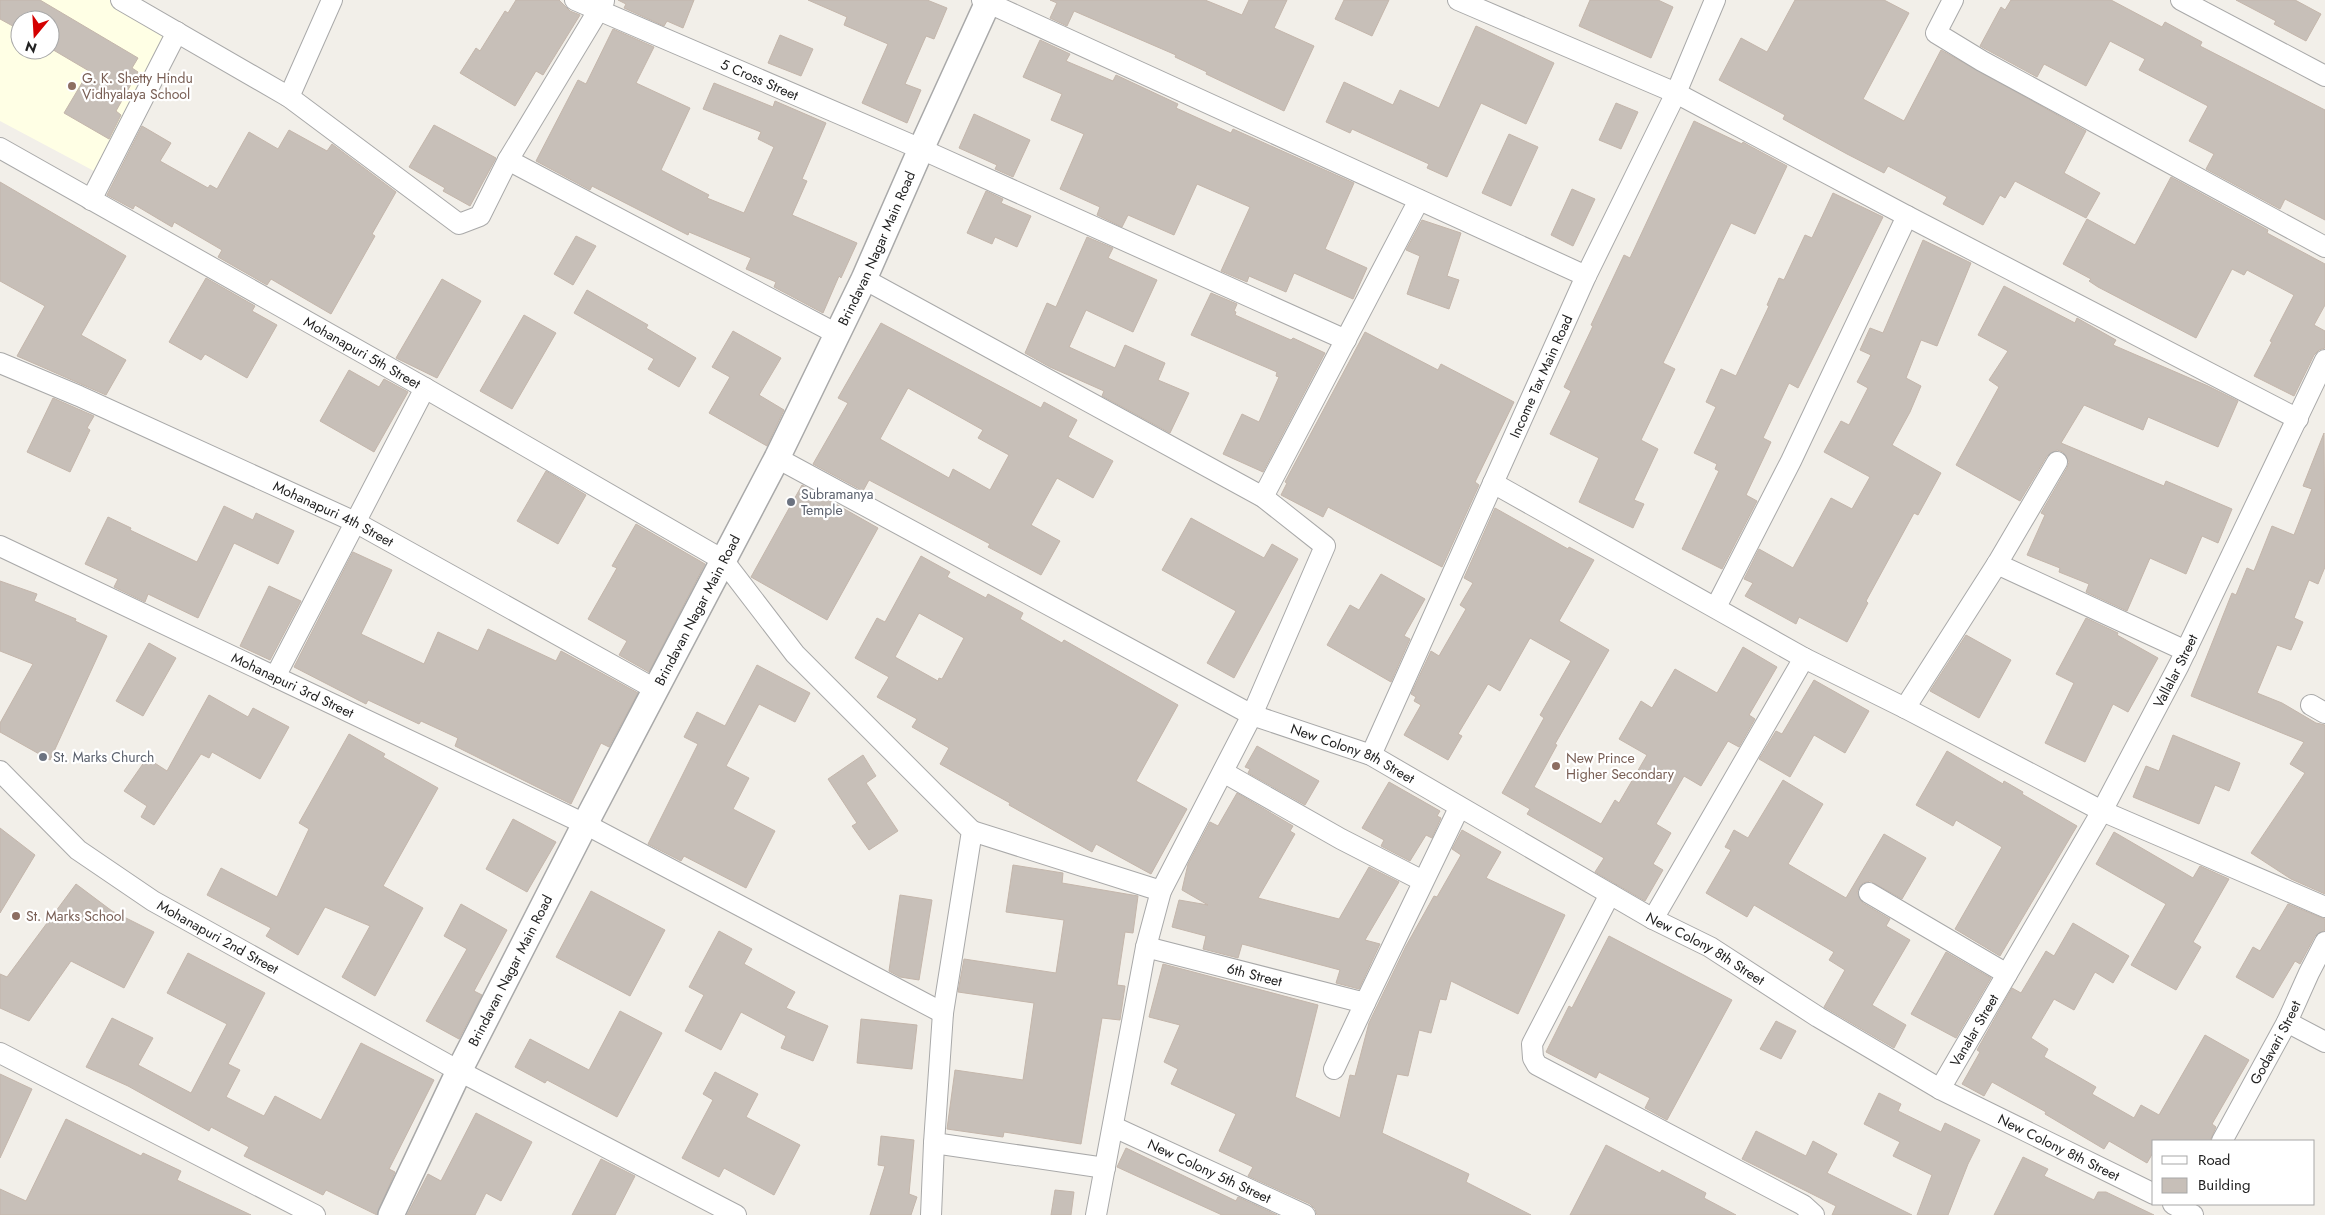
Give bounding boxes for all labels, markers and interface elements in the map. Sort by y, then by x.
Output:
north arrow [10,10,60,60]
text: N [23,36,39,59]
street label: 5 Cross Street [718,54,802,105]
place label: G. K. Shetty Hindu Vidhyalaya School [82,68,193,104]
marker: G. K. Shetty Hindu Vidhyalaya School [66,80,78,92]
street label: Brindavan Nagar Main Road [833,168,920,329]
street label: Mohanapuri 5th Street [300,312,425,394]
street label: Income Tax Main Road [1505,312,1577,441]
street label: Mohanapuri 4th Street [270,476,398,552]
place label: Subramanya Temple [801,484,873,520]
marker: Subramanya Temple [785,496,797,508]
street label: Brindavan Nagar Main Road [649,531,745,689]
street label: Vallalar Street [2148,630,2203,711]
street label: Mohanapuri 3rd Street [228,647,358,723]
street label: New Colony 8th Street [1288,719,1419,789]
place label: St. Marks Church [53,747,154,767]
place label: New Prince Higher Secondary [1566,748,1675,784]
marker: St. Marks Church [37,751,49,763]
marker: New Prince Higher Secondary [1550,760,1562,772]
street label: Brindavan Nagar Main Road [463,891,557,1050]
street label: Mohanapuri 2nd Street [154,895,283,979]
place label: St. Marks School [26,906,125,926]
street label: New Colony 8th Street [1642,907,1769,990]
marker: St. Marks School [10,910,22,922]
street label: 6th Street [1225,958,1285,992]
street label: Vanalar Street [1945,990,2004,1070]
street label: Godavari Street [2245,997,2306,1088]
street label: New Colony 8th Street [1994,1109,2124,1186]
street label: New Colony 5th Street [1144,1134,1275,1208]
legend [2152,1140,2315,1205]
text: Road [2198,1149,2230,1171]
text: Building [2198,1174,2250,1196]

